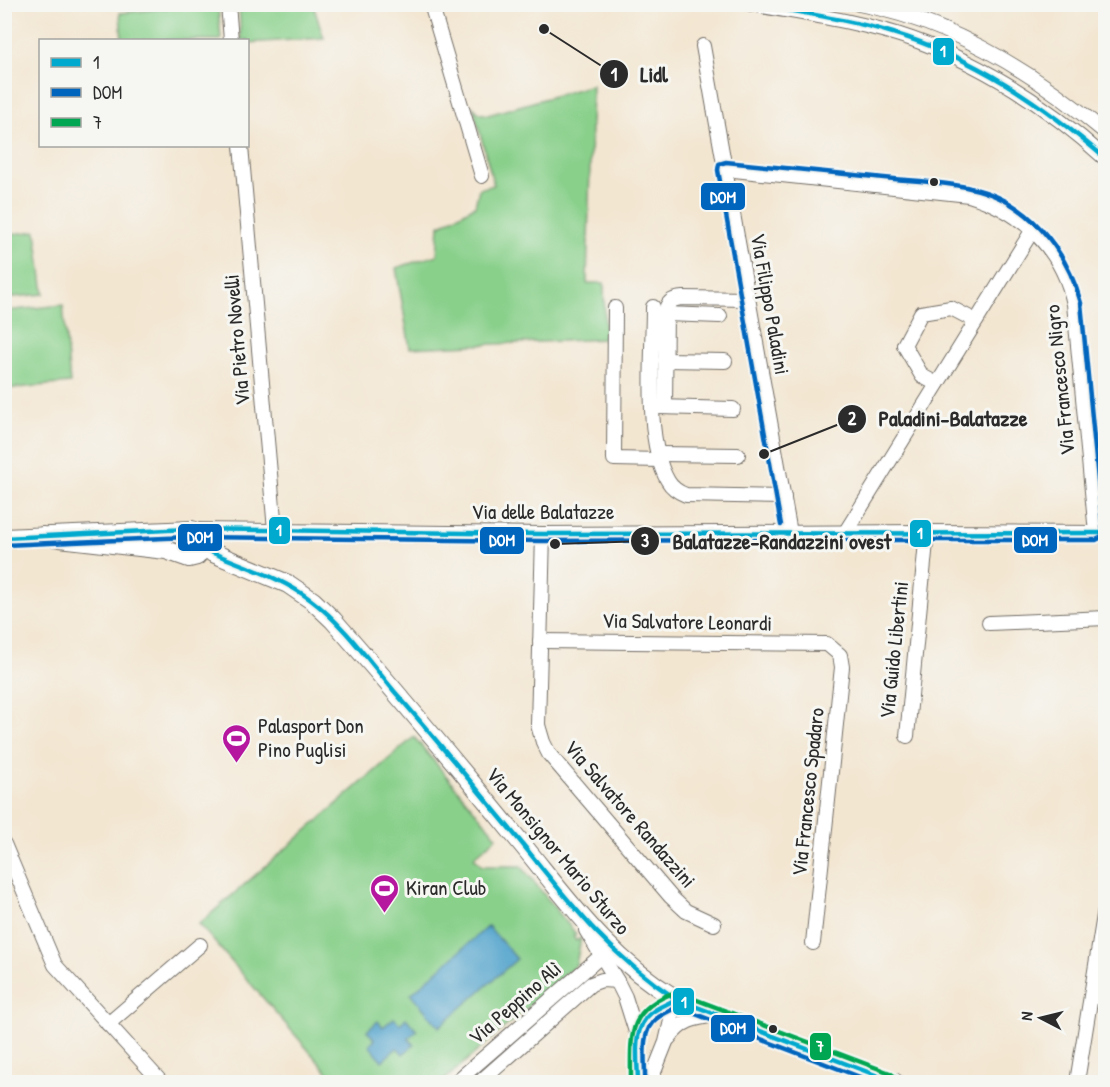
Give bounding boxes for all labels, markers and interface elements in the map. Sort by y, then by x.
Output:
line badge: 1 [932,37,955,66]
legend [39,39,249,147]
text: 1 [940,40,946,62]
text: 1 [93,50,100,75]
callout: Lidl [599,54,680,94]
text: Lidl [640,59,669,89]
text: 1 [611,62,618,87]
text: DOM [93,80,122,105]
text: 7 [93,110,102,135]
unlabelled marker [928,176,940,188]
line badge: DOM [700,182,746,211]
text: DOM [710,186,736,208]
street label: Via Filippo Paladini [744,231,797,377]
street label: Via Pietro Novelli [216,273,257,407]
street label: Via Francesco Nigro [1037,303,1082,457]
callout: Paladini-Balatazze [837,399,1040,439]
text: Paladini-Balatazze [879,403,1028,433]
text: 2 [848,406,857,431]
street label: Via delle Balatazze [472,497,614,526]
line badge: 1 [268,516,291,545]
text: 1 [276,519,282,541]
line badge: 1 [909,519,932,548]
callout: Balatazze-Randazzini ovest [630,521,903,561]
text: 1 [917,522,923,544]
line badge: DOM [177,523,223,552]
text: DOM [187,526,213,548]
line badge: DOM [479,526,525,555]
text: Balatazze-Randazzini ovest [673,526,893,556]
line badge: DOM [1013,526,1058,554]
text: 3 [641,528,649,553]
text: DOM [489,529,515,551]
text: DOM [1022,529,1048,551]
street label: Via Guido Libertini [872,580,915,720]
street label: Via Salvatore Leonardi [602,606,772,637]
street label: Via Francesco Spadaro [784,706,831,878]
place label: Palasport Don Pino Puglisi [258,711,364,764]
sports icon: Palasport Don Pino Puglisi [221,722,253,764]
street label: Via Salvatore Randazzini [558,734,703,894]
street label: Via Monsignor Mario Sturzo [480,761,637,941]
sports icon: Kiran Club [369,872,401,914]
place label: Kiran Club [406,873,486,902]
street label: Via Peppino Alì [462,954,567,1051]
line badge: 1 [672,987,695,1016]
north arrow [1011,988,1071,1048]
text: 1 [681,991,687,1013]
text: N [1015,1010,1038,1022]
line badge: DOM [710,1014,756,1043]
text: DOM [720,1017,746,1039]
unlabelled marker [767,1023,779,1035]
line badge: 7 [809,1032,832,1061]
text: 7 [815,1035,824,1057]

